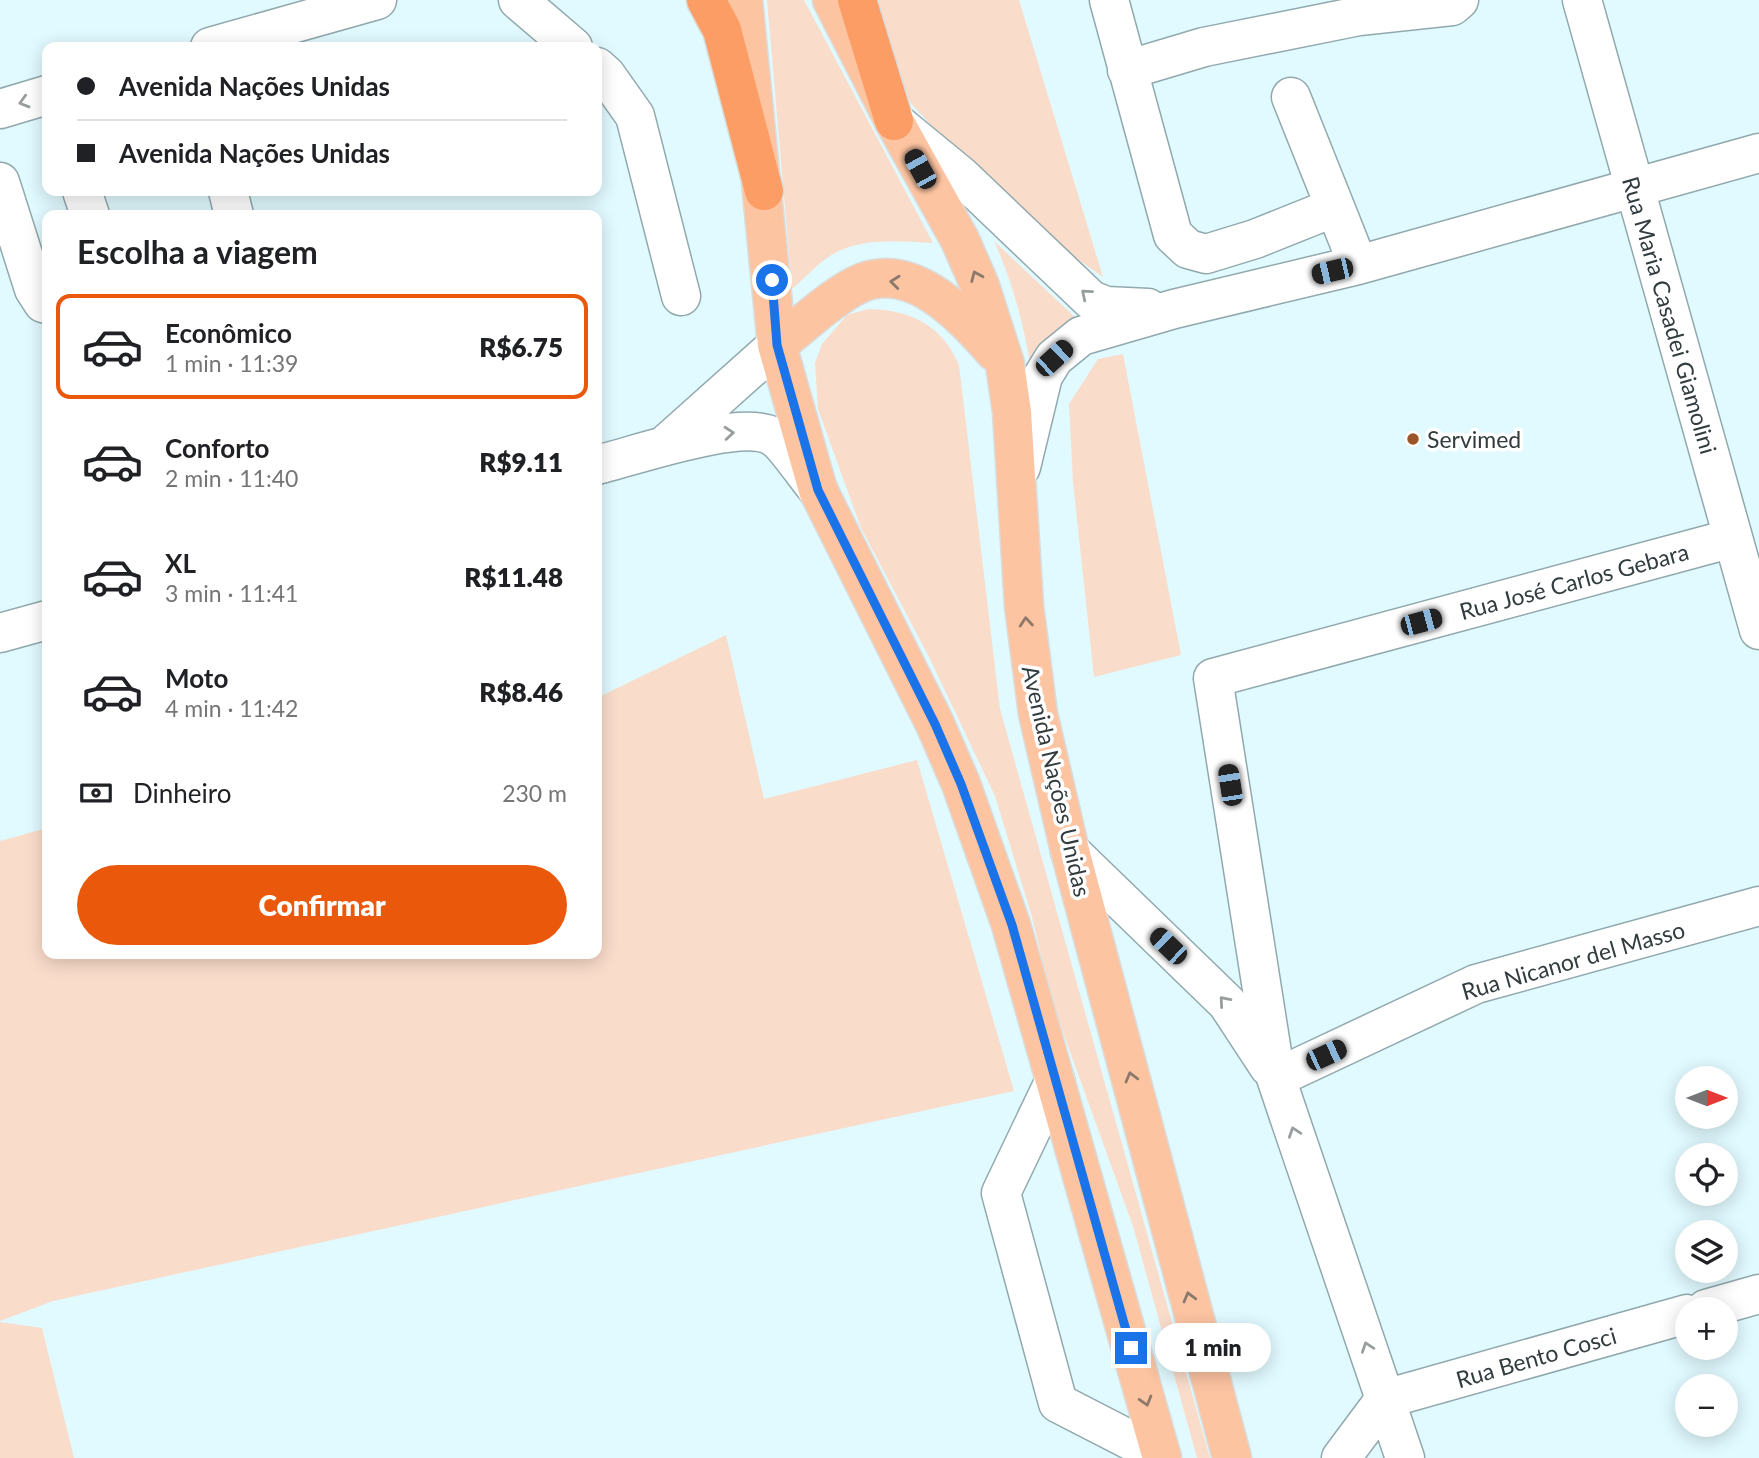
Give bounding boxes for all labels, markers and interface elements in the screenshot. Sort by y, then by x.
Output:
text: Avenida Nações Unidas [119,70,390,102]
one-way arrow [18,94,30,108]
text: Avenida Nações Unidas [119,137,390,169]
car [901,146,940,192]
street label: Rua Maria Casadei Giamolini [1617,173,1723,457]
text: Escolha a viagem [77,232,318,271]
car [1310,256,1355,286]
route start [756,264,788,296]
one-way arrow [970,271,984,283]
one-way arrow [889,275,900,290]
one-way arrow [1081,289,1093,302]
icon: car [81,315,144,378]
text: Econômico [165,317,292,349]
text: R$6.75 [479,331,563,363]
car [1032,336,1077,380]
text: 1 min · 11:39 [165,349,298,377]
place label: Servimed [1427,425,1521,453]
one-way arrow [724,426,735,441]
icon: car [81,430,144,493]
marker: Servimed [1405,431,1421,447]
text: Conforto [165,432,269,464]
text: R$9.11 [479,446,563,478]
text: 2 min · 11:40 [165,464,298,492]
street label: Rua José Carlos Gebara [1456,537,1692,625]
icon: car [81,545,144,608]
text: XL [165,547,196,579]
text: R$11.48 [464,561,563,593]
text: 3 min · 11:41 [165,579,298,607]
car [1398,606,1445,638]
one-way arrow [1019,616,1034,627]
icon: car [81,660,144,723]
text: Moto [165,662,228,694]
street label: Avenida Nações Unidas [1017,663,1097,899]
text: R$8.46 [479,676,563,708]
text: 4 min · 11:42 [165,694,298,722]
car [1217,763,1244,807]
icon: cash [77,774,115,812]
text: Dinheiro [133,777,231,809]
text: 230 m [502,779,567,807]
button: Confirmar [77,865,567,945]
street label: Rua Nicanor del Masso [1458,915,1688,1005]
car [1146,924,1191,968]
one-way arrow [1220,996,1232,1009]
car [1303,1037,1350,1073]
north arrow [1675,1066,1738,1129]
map controls [1675,1066,1738,1437]
one-way arrow [1124,1072,1139,1084]
one-way arrow [1288,1126,1302,1138]
button: locate [1675,1143,1738,1206]
button: layers [1675,1220,1738,1283]
one-way arrow [1183,1292,1197,1304]
button: + [1675,1297,1738,1360]
street label: Rua Bento Cosci [1453,1321,1619,1393]
callout: 1 min [1156,1324,1271,1372]
route end [1115,1332,1147,1364]
text: 1 min [1184,1333,1242,1361]
one-way arrow [1361,1341,1375,1354]
button: − [1675,1374,1738,1437]
one-way arrow [1137,1395,1152,1407]

